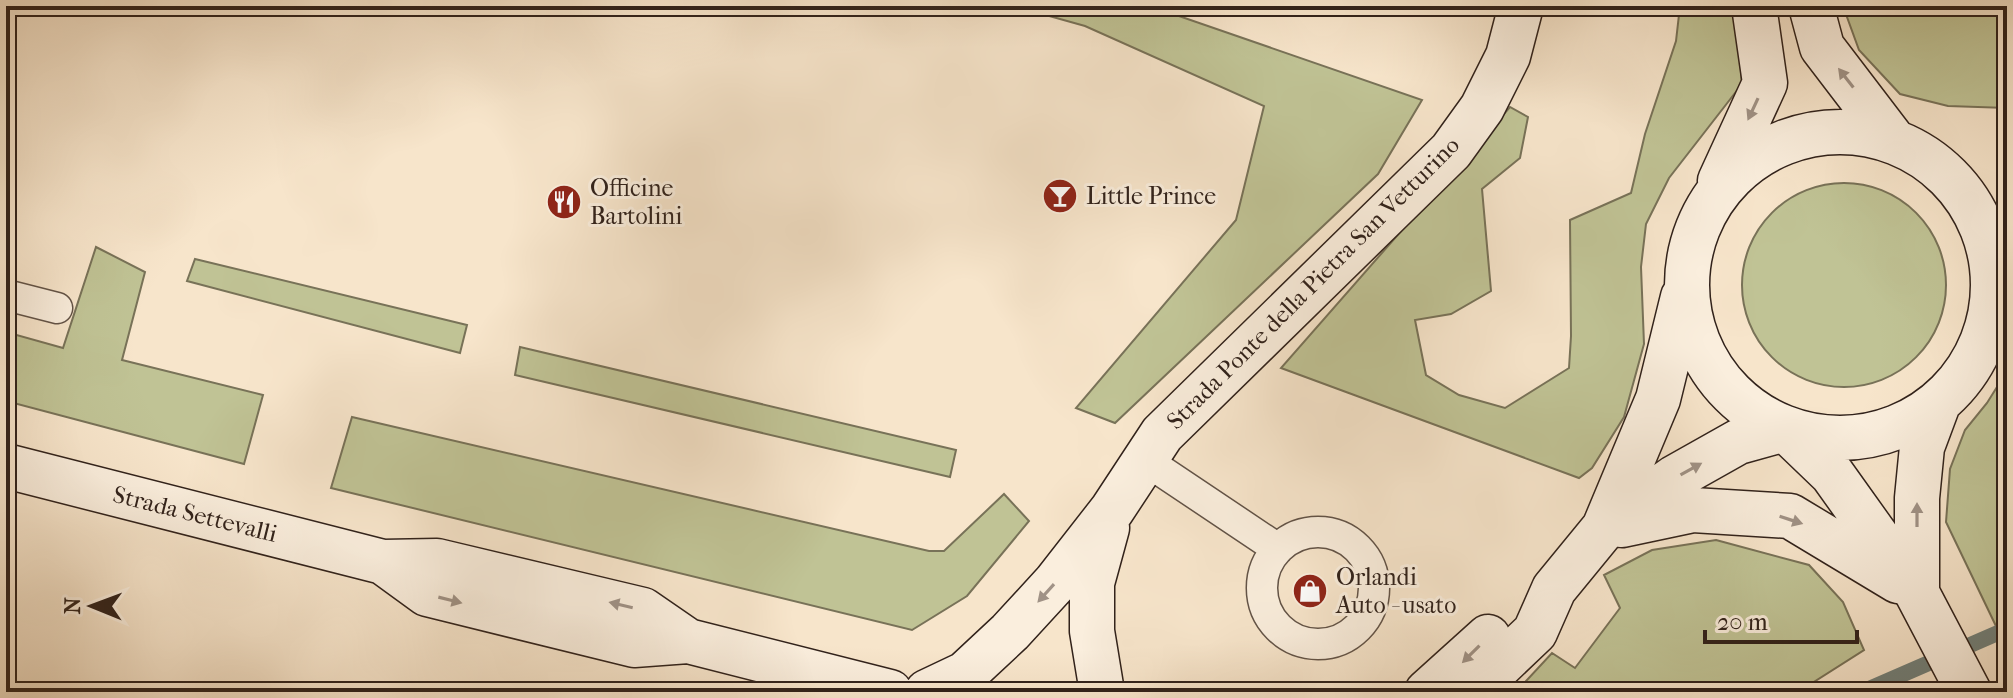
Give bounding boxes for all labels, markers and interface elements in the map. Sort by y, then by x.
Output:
one-way arrow [1838,68,1854,88]
one-way arrow [1747,97,1760,120]
street label: Strada Ponte della Pietra San Vetturino [1161,131,1465,435]
place label: Officine Bartolini [590,174,682,230]
bar icon: Little Prince [1041,177,1079,215]
place label: Little Prince [1086,182,1216,210]
restaurant icon: Officine Bartolini [545,183,583,221]
one-way arrow [1680,462,1702,476]
street label: Strada Settevalli [110,480,280,548]
one-way arrow [1911,502,1923,527]
one-way arrow [1779,514,1803,527]
place label: Orlandi Auto - usato [1335,563,1456,619]
north arrow [52,566,132,646]
shop icon: Orlandi Auto - usato [1291,572,1329,610]
one-way arrow [1037,583,1055,602]
one-way arrow [437,594,462,607]
scale bar [1705,594,1857,644]
text: N [60,597,86,614]
one-way arrow [608,598,633,610]
text: 20 m [1717,608,1768,636]
one-way arrow [1462,644,1481,663]

